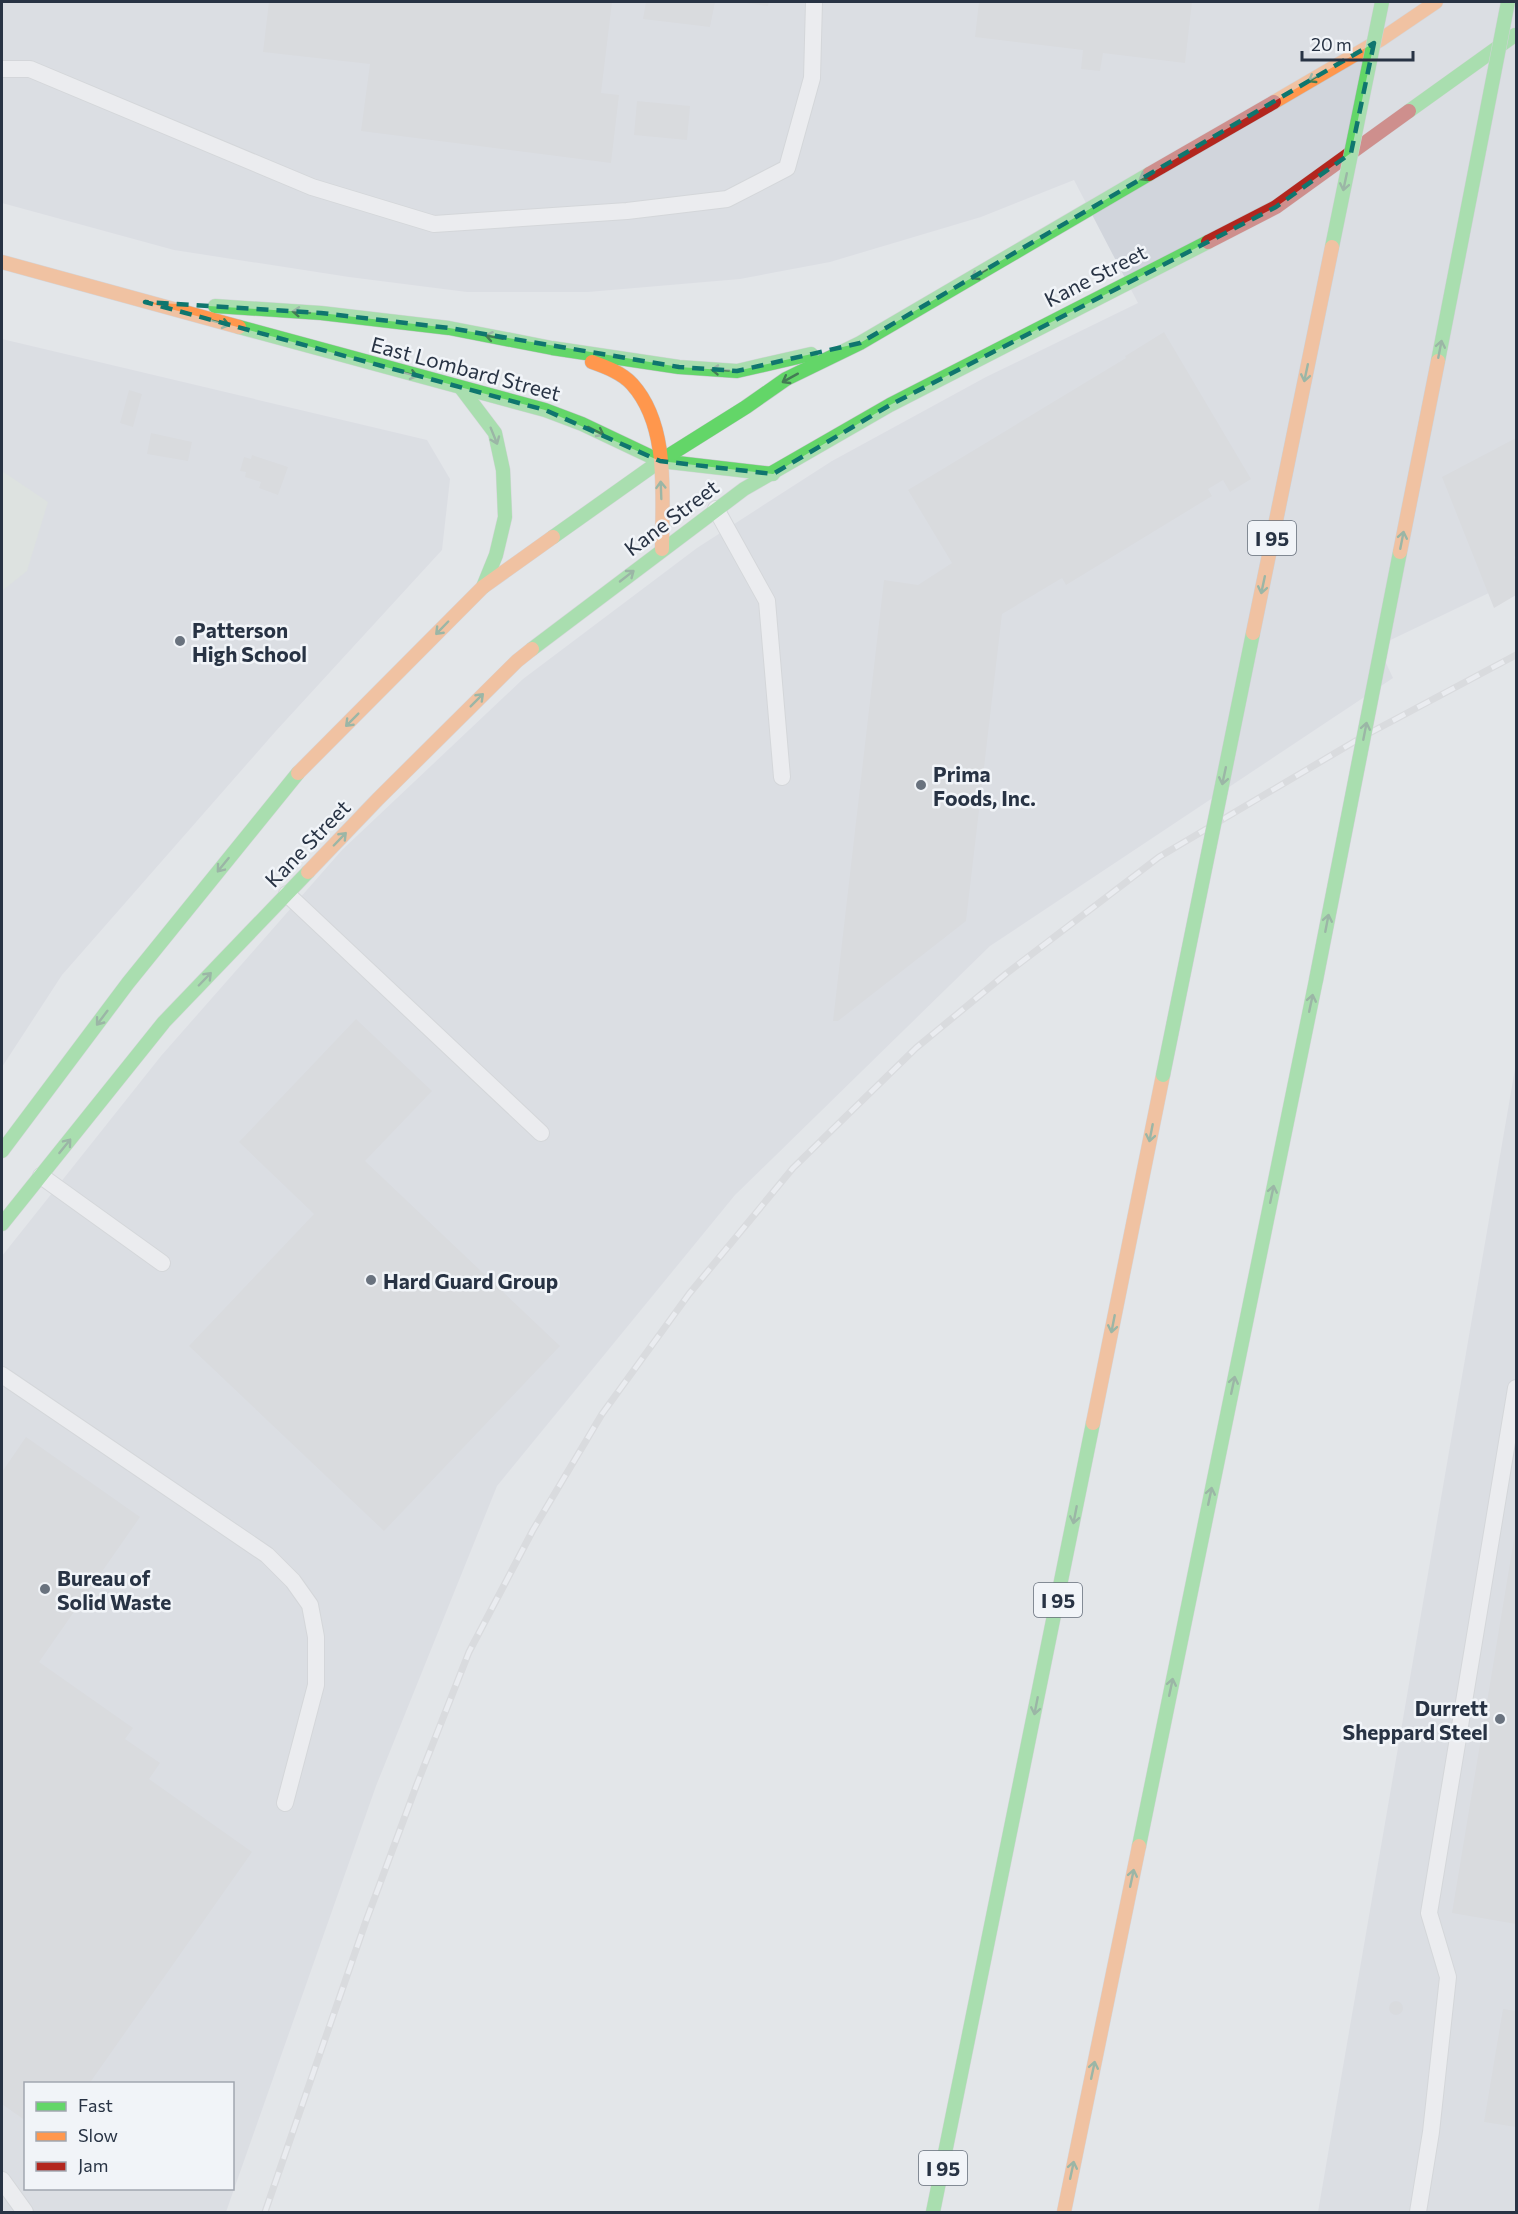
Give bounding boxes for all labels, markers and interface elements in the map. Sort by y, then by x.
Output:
scale bar [1302,24,1413,62]
text: 20 m [1311,33,1352,55]
one-way arrow [1308,71,1325,83]
one-way arrow [1139,170,1156,182]
one-way arrow [1339,172,1350,192]
street label: Kane Street [1040,239,1150,311]
one-way arrow [971,268,988,280]
one-way arrow [292,306,312,317]
one-way arrow [211,318,230,329]
street label: East Lombard Street [368,331,564,405]
one-way arrow [485,331,505,342]
one-way arrow [1435,339,1446,359]
one-way arrow [1300,363,1311,383]
one-way arrow [711,364,731,375]
one-way arrow [400,369,419,381]
one-way arrow [782,372,799,384]
one-way arrow [586,425,604,437]
one-way arrow [489,427,500,445]
street label: Kane Street [619,473,723,561]
one-way arrow [655,481,666,501]
road number: I 95 [1248,521,1296,555]
one-way arrow [1397,531,1408,550]
one-way arrow [619,570,635,583]
one-way arrow [1257,575,1268,594]
place label: Patterson High School [192,617,307,666]
one-way arrow [435,621,450,636]
marker: Patterson High School [173,634,187,648]
one-way arrow [470,693,485,708]
one-way arrow [345,712,359,727]
one-way arrow [1360,722,1371,742]
place label: Prima Foods, Inc. [933,761,1036,810]
one-way arrow [1218,766,1229,785]
marker: Prima Foods, Inc. [914,778,928,792]
street label: Kane Street [259,794,355,892]
one-way arrow [333,831,347,846]
one-way arrow [216,857,229,873]
one-way arrow [1322,914,1333,933]
one-way arrow [198,972,212,987]
one-way arrow [1306,993,1318,1012]
one-way arrow [95,1010,108,1026]
one-way arrow [1145,1122,1156,1142]
one-way arrow [58,1138,71,1154]
one-way arrow [1267,1184,1278,1204]
place label: Hard Guard Group [383,1268,558,1293]
marker: Hard Guard Group [364,1273,378,1287]
one-way arrow [1107,1314,1118,1333]
one-way arrow [1228,1375,1239,1395]
one-way arrow [1205,1487,1216,1507]
one-way arrow [1069,1505,1080,1524]
place label: Bureau of Solid Waste [57,1565,171,1614]
marker: Bureau of Solid Waste [38,1582,52,1596]
road number: I 95 [1034,1583,1082,1617]
one-way arrow [1166,1678,1177,1698]
place label: Durrett Sheppard Steel [1343,1695,1488,1744]
one-way arrow [1030,1696,1041,1716]
marker: Durrett Sheppard Steel [1493,1712,1507,1726]
one-way arrow [1127,1869,1138,1889]
one-way arrow [1088,2060,1099,2080]
legend [24,2082,234,2190]
text: Fast [78,2094,113,2116]
text: Slow [78,2124,118,2146]
road number: I 95 [919,2151,967,2185]
text: Jam [78,2154,108,2176]
one-way arrow [1067,2160,1078,2180]

